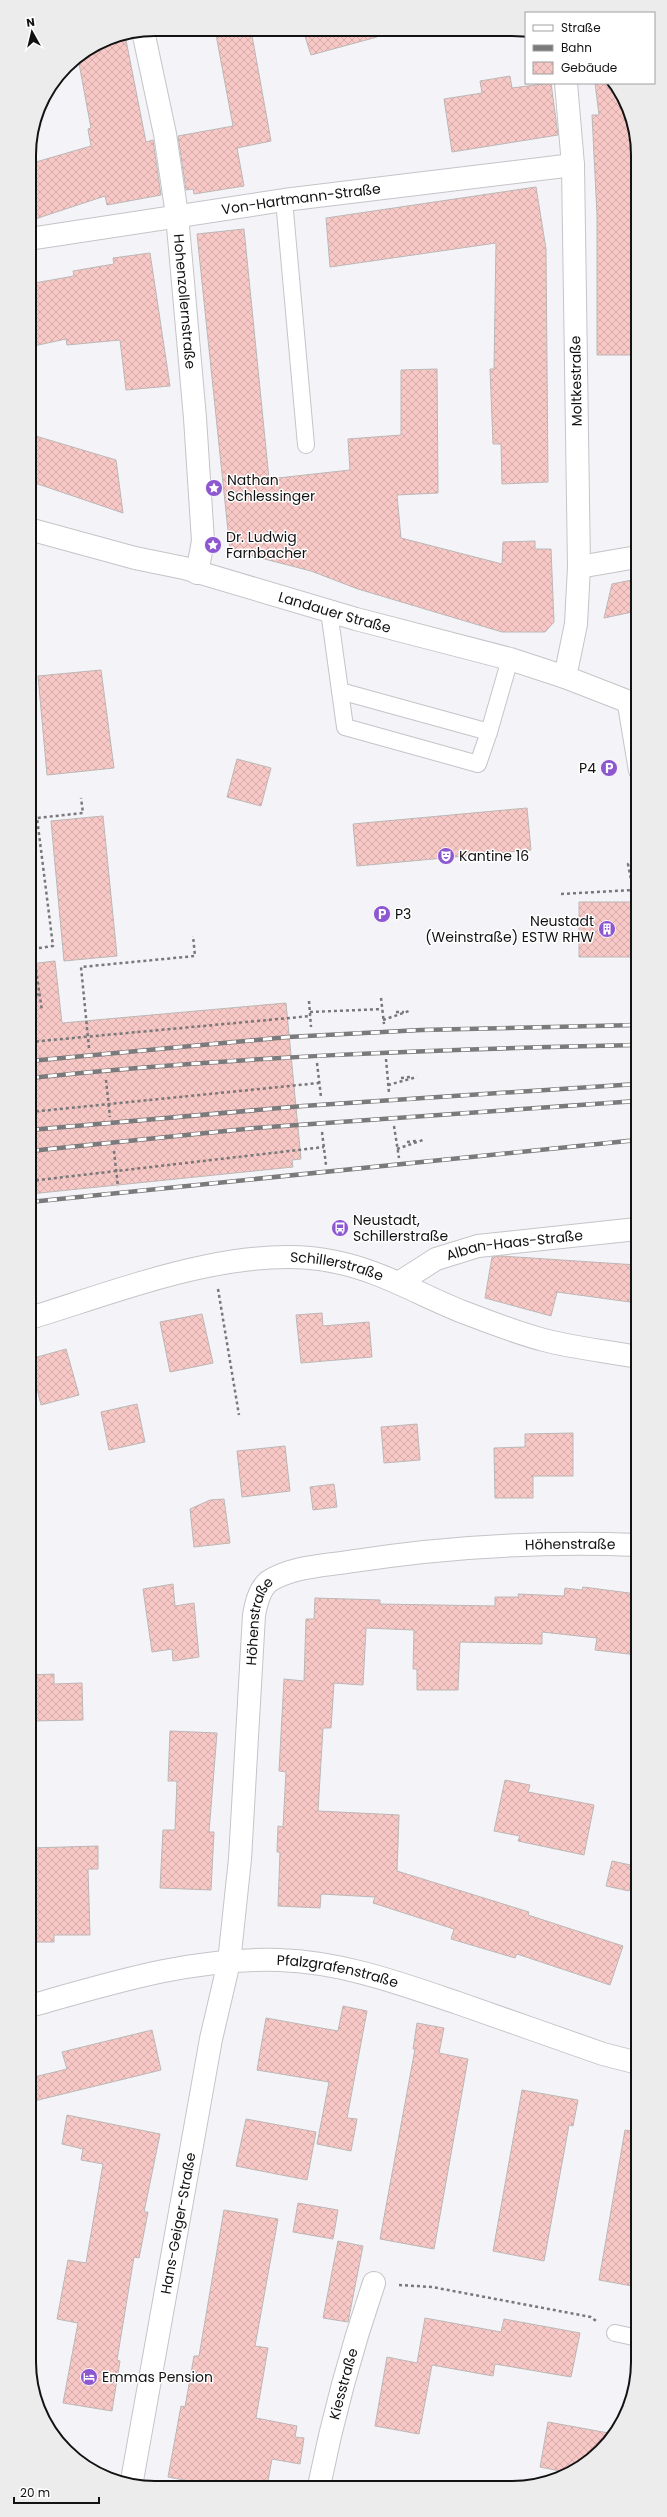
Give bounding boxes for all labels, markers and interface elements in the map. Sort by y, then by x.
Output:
north arrow [12,12,52,52]
legend [525,12,655,84]
text: N [25,14,36,31]
text: Straße [561,19,601,36]
text: Bahn [561,39,592,56]
text: Gebäude [561,59,617,76]
street label: Von-Hartmann-Straße [220,178,382,219]
street label: Hohenzollernstraße [169,233,201,370]
street label: Moltkestraße [565,335,587,427]
place label: Nathan Schlessinger [227,470,315,506]
place icon: Nathan Schlessinger [204,478,224,498]
place label: Dr. Ludwig Farnbacher [226,527,307,563]
place icon: Dr. Ludwig Farnbacher [203,535,223,555]
street label: Landauer Straße [276,587,394,638]
place label: P4 [579,758,596,778]
parking icon: P4 [599,758,619,778]
theatre icon: Kantine 16 [436,846,456,866]
place label: Kantine 16 [459,846,529,866]
parking icon: P3 [372,904,392,924]
place label: P3 [395,904,411,924]
place label: Neustadt (Weinstraße) ESTW RHW [425,911,594,947]
building icon: Neustadt (Weinstraße) ESTW RHW [597,919,617,939]
place label: Neustadt, Schillerstraße [353,1210,449,1246]
bus stop icon: Neustadt, Schillerstraße [330,1218,350,1238]
street label: Alban-Haas-Straße [444,1225,584,1265]
street label: Schillerstraße [290,1247,387,1286]
street label: Höhenstraße [525,1534,616,1555]
street label: Höhenstraße [241,1572,278,1666]
street label: Pfalzgrafenstraße [276,1950,401,1993]
street label: Hans-Geiger-Straße [156,2150,201,2296]
street label: Kiesstraße [324,2346,363,2422]
hotel icon: Emmas Pension [79,2367,99,2387]
place label: Emmas Pension [102,2367,213,2387]
scale bar [14,2479,99,2505]
text: 20 m [20,2484,50,2501]

